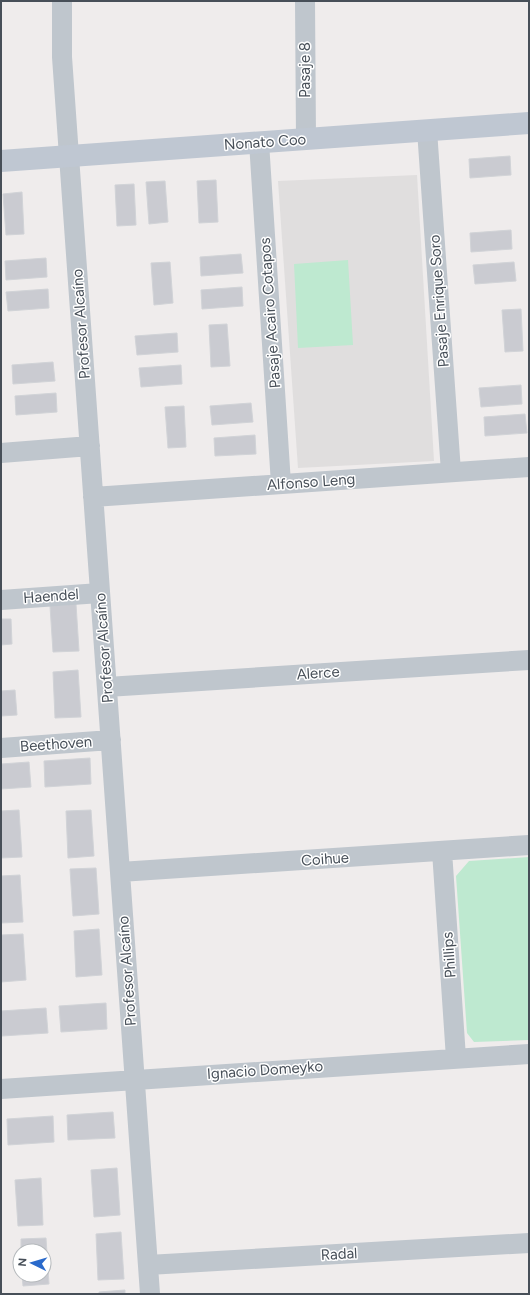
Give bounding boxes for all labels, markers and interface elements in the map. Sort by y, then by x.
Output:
street label: Pasaje 8 [296,42,314,98]
street label: Nonato Coo [223,130,307,154]
street label: Pasaje Enrique Soro [425,234,453,368]
street label: Pasaje Acairo Cotapos [256,237,284,389]
street label: Profesor Alcaíno [68,268,94,380]
street label: Alfonso Leng [266,470,356,494]
street label: Haendel [23,585,79,607]
street label: Profesor Alcaíno [91,592,117,704]
street label: Alerce [296,663,340,683]
street label: Beethoven [19,733,93,755]
street label: Coihue [300,848,350,870]
street label: Profesor Alcaíno [114,915,140,1027]
street label: Phillips [438,931,460,979]
street label: Ignacio Domeyko [206,1057,324,1083]
north arrow [12,1243,52,1283]
street label: Radal [320,1244,358,1264]
text: N [16,1257,29,1267]

